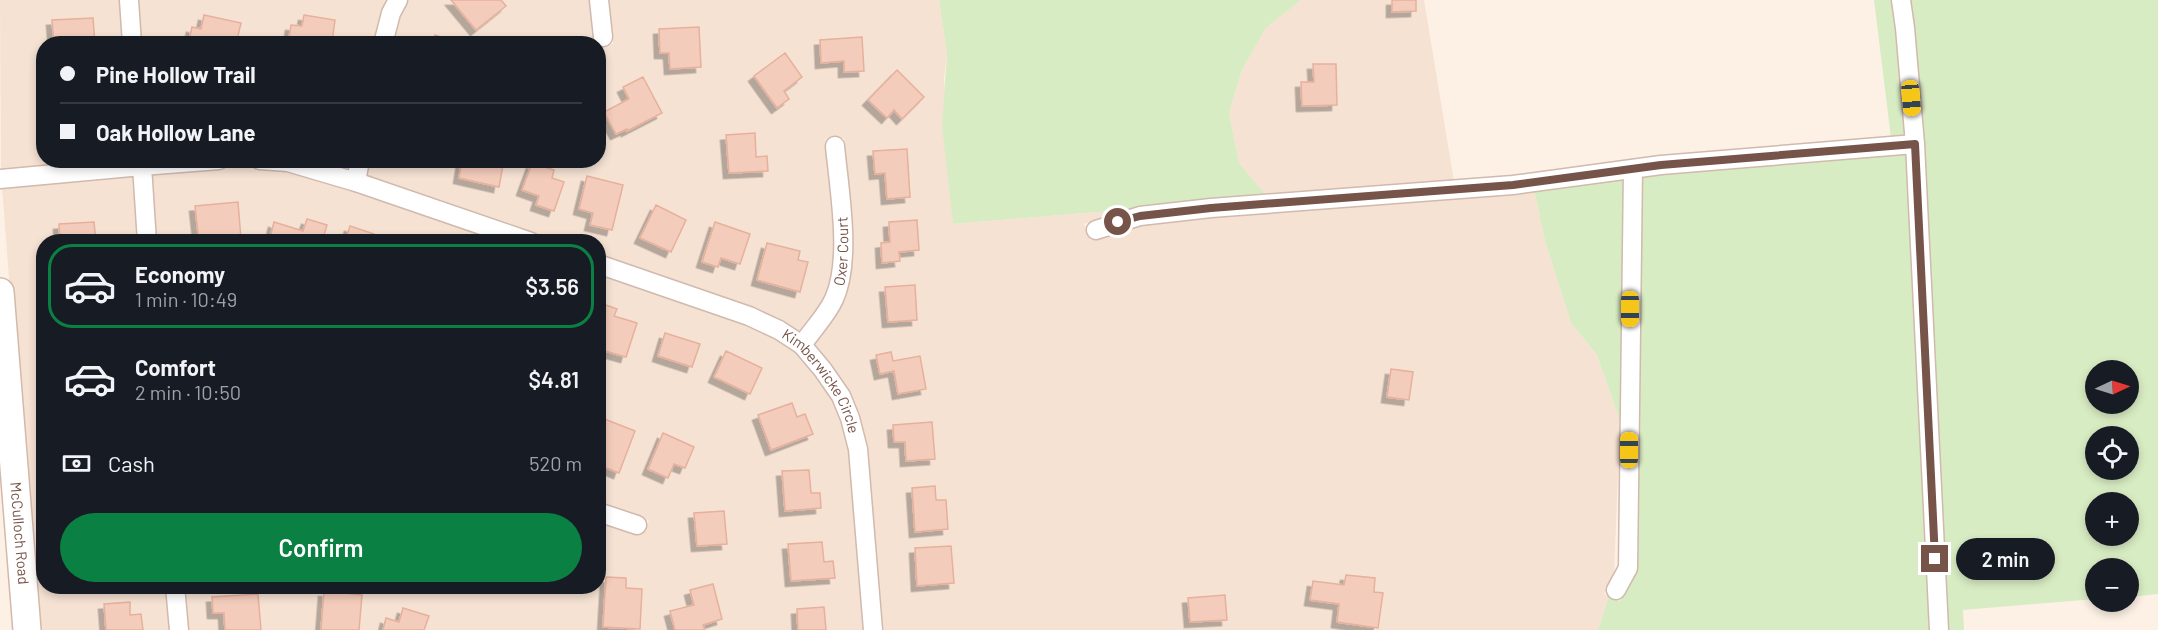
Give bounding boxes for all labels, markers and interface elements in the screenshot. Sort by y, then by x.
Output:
text: Pine Hollow Trail [96,61,256,87]
car [1900,79,1922,117]
text: Oak Hollow Lane [96,119,256,145]
route start [1104,208,1131,235]
street label: Oxer Court [829,216,851,287]
icon: car [63,259,117,313]
text: Economy [135,261,225,287]
text: $3.56 [526,273,579,299]
text: 1 min · 10:49 [135,287,237,311]
car [1621,291,1639,327]
street label: Kimberwicke Circle [779,325,864,435]
icon: car [63,352,117,406]
text: Comfort [135,354,216,380]
north arrow [2085,360,2139,414]
map controls [2085,360,2139,612]
text: $4.81 [529,366,579,392]
text: 2 min · 10:50 [135,380,241,404]
button: locate [2085,426,2139,480]
car [1620,432,1638,468]
icon: cash [60,447,93,480]
text: Cash [108,450,155,476]
text: 520 m [529,451,582,475]
street label: McCulloch Road [7,481,33,585]
button: + [2085,492,2139,546]
button: Confirm [60,513,582,582]
callout: 2 min [1956,538,2055,580]
route end [1921,545,1948,572]
text: 2 min [1982,547,2029,571]
button: − [2085,558,2139,612]

